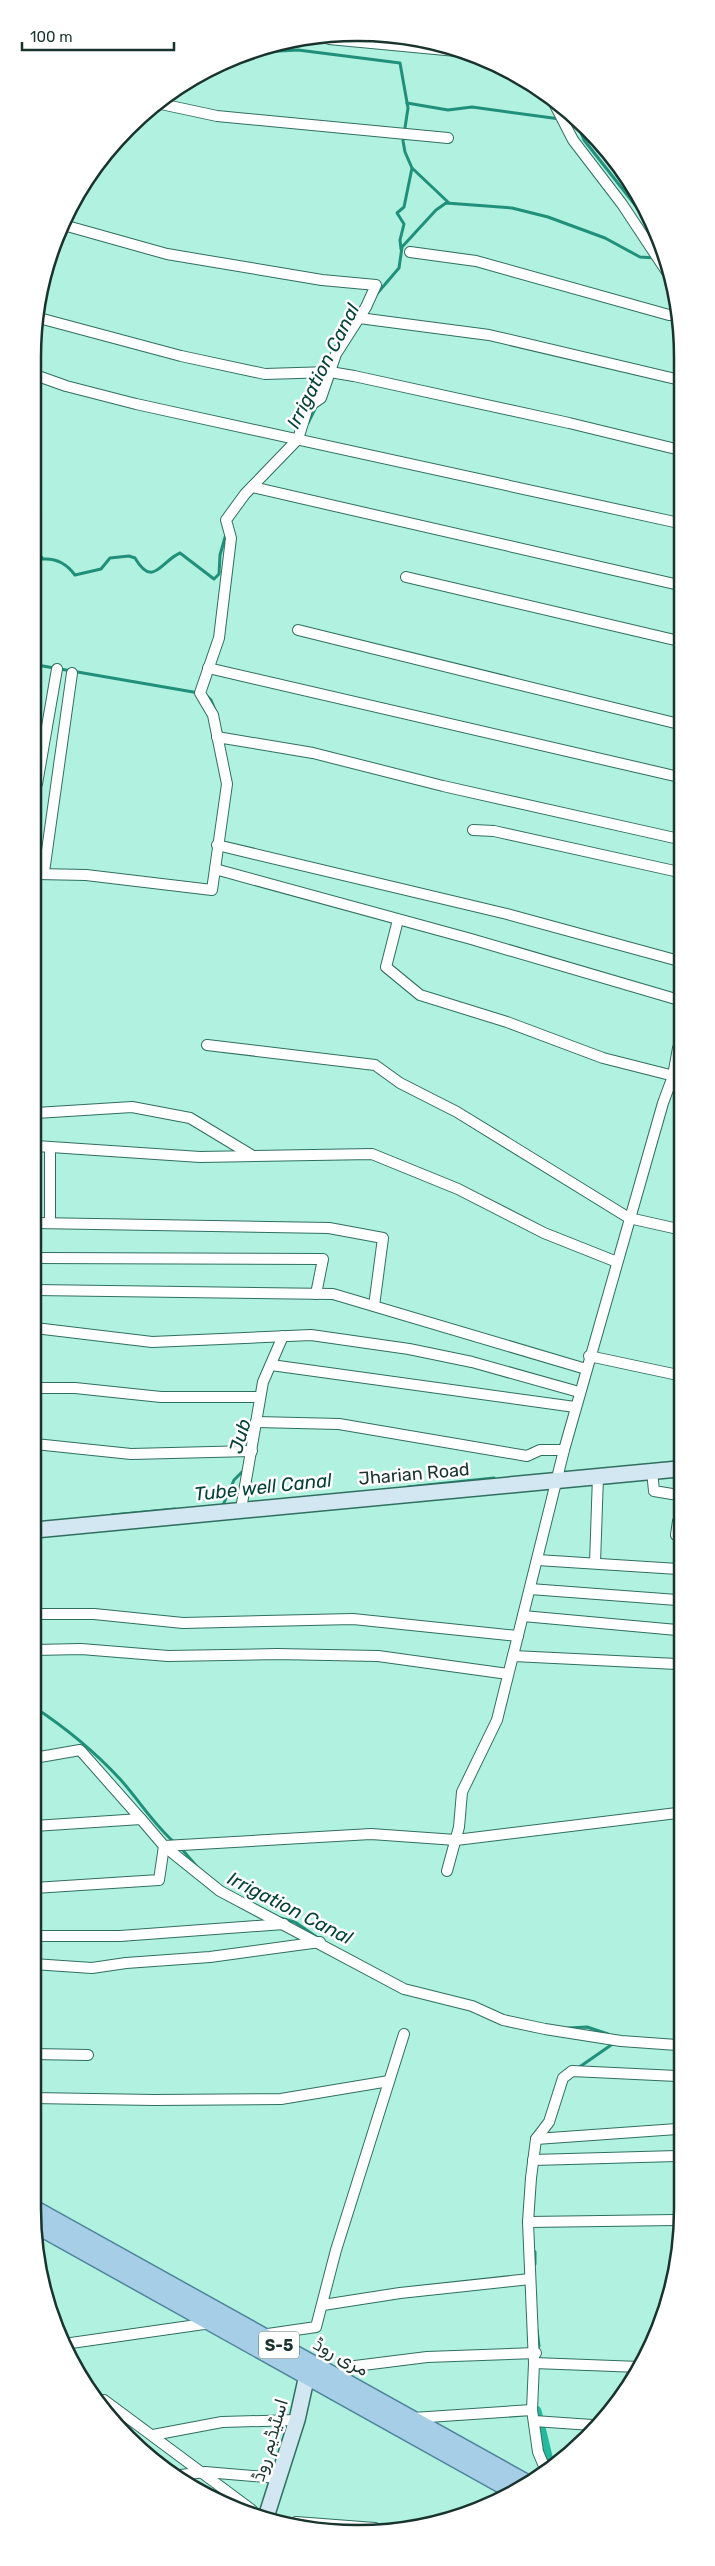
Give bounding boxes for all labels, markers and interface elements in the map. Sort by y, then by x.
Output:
scale bar [22,20,175,52]
text: 100 m [30,28,72,46]
water label: Irrigation Canal [282,299,364,432]
water label: Jub [224,1416,256,1456]
street label: Jharian Road [358,1458,470,1490]
water label: Tube well Canal [193,1468,333,1506]
water label: Irrigation Canal [224,1867,357,1949]
road number: S-5 [259,2332,299,2358]
street label: مری روڈ [310,2333,372,2381]
street label: اسٹیڈیم روڈ [247,2396,294,2484]

